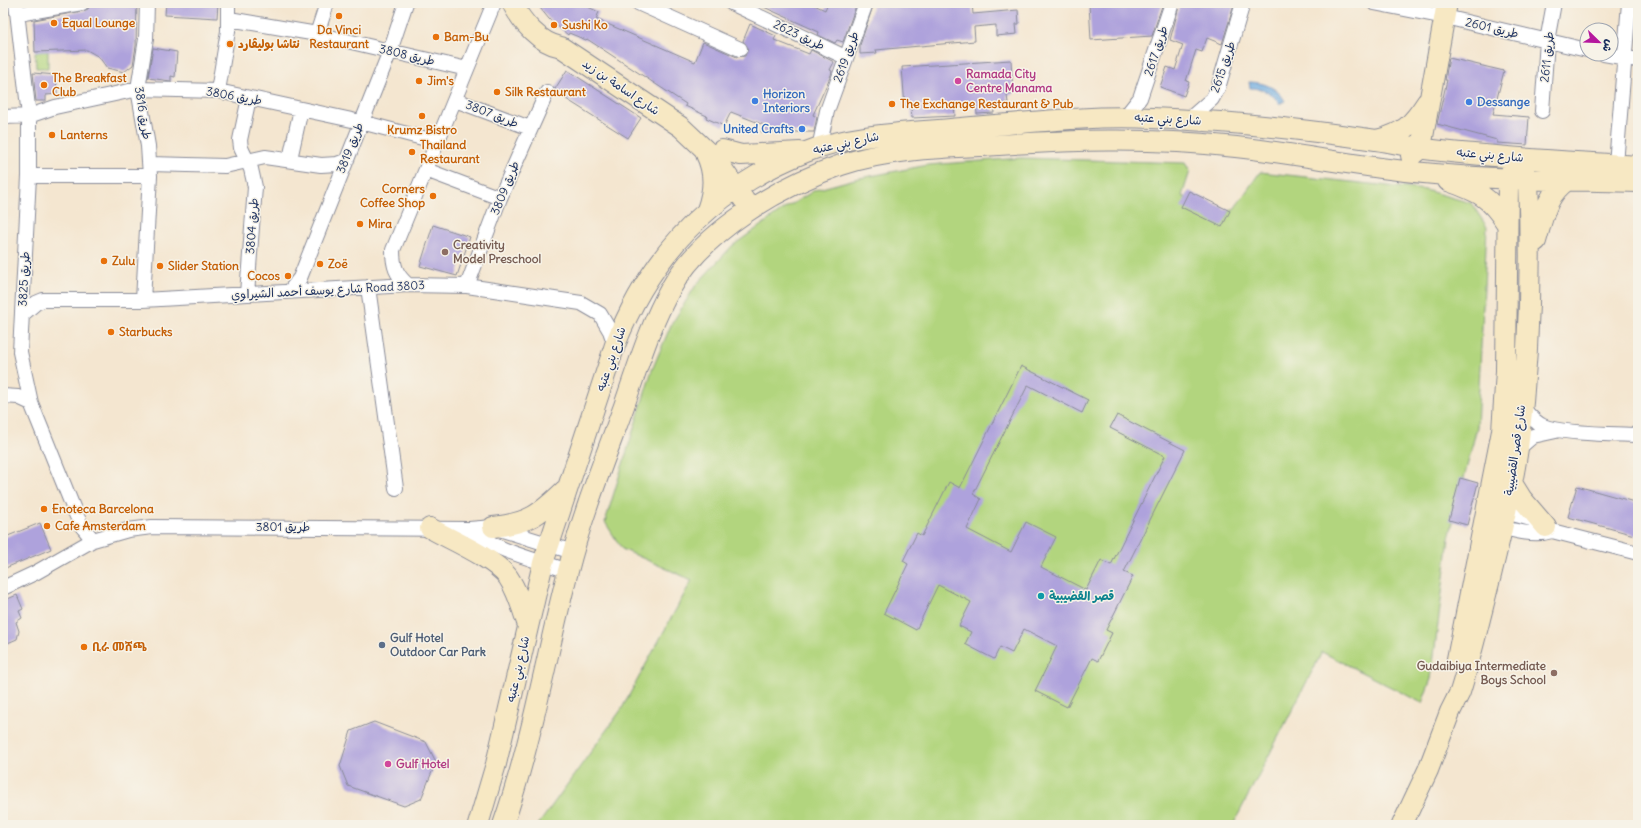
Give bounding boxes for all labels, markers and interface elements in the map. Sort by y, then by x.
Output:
marker: Da Vinci Restaurant [334,11,344,21]
street label: طريق 2601 [1464,14,1520,41]
place label: Equal Lounge [62,15,136,31]
street label: طريق 2623 [771,16,827,53]
place label: Sushi Ko [562,17,608,32]
marker: Equal Lounge [49,18,59,28]
marker: Sushi Ko [549,20,559,30]
place label: Da Vinci Restaurant [309,22,370,51]
north arrow [1579,22,1619,62]
street label: طريق 2617 [1140,24,1171,78]
place label: Bam-Bu [444,29,489,44]
street label: طريق 2619 [829,29,862,84]
street label: طريق 2611 [1536,31,1557,83]
marker: Bam-Bu [431,32,441,42]
place label: نتاشا بوليڤارد [238,36,300,52]
text: ش [1599,38,1617,54]
marker: نتاشا بوليڤارد [225,39,235,49]
street label: طريق 2615 [1207,39,1238,94]
street label: طريق 3808 [378,41,436,68]
street label: شارع اسامة بن زيد [579,55,663,120]
place label: Ramada City Centre Manama [966,66,1053,95]
place label: The Breakfast Club [52,70,127,99]
place label: Jim's [427,73,455,88]
marker: Jim's [414,76,424,86]
marker: Ramada City Centre Manama [953,76,963,86]
marker: The Breakfast Club [39,80,49,90]
street label: طريق 3806 [205,83,263,108]
place label: Silk Restaurant [505,84,587,99]
street label: طريق 3816 [132,85,155,141]
place label: Horizon Interiors [763,86,811,115]
marker: Silk Restaurant [492,87,502,97]
place label: Dessange [1477,94,1530,110]
marker: Horizon Interiors [750,96,760,106]
place label: The Exchange Restaurant & Pub [900,96,1074,112]
street label: طريق 3807 [464,97,521,130]
marker: Dessange [1464,97,1474,107]
marker: The Exchange Restaurant & Pub [887,99,897,109]
street label: شارع بني عتبه [1134,109,1202,132]
marker: Krumz Bistro [417,111,427,121]
street label: طريق 3819 [333,120,367,175]
place label: United Crafts [723,121,795,136]
place label: Krumz Bistro [387,122,457,137]
marker: United Crafts [797,124,807,134]
place label: Lanterns [60,127,108,142]
street label: شارع بني عتبه [811,128,881,161]
marker: Lanterns [47,130,57,140]
place label: Thailand Restaurant [420,137,481,166]
street label: شارع بني عتبه [1456,144,1524,169]
marker: Thailand Restaurant [407,147,417,157]
street label: طريق 3809 [487,159,522,217]
place label: Corners Coffee Shop [360,181,426,211]
marker: Corners Coffee Shop [428,191,438,201]
street label: طريق 3804 [242,197,261,255]
place label: Mira [368,216,392,231]
marker: Mira [355,219,365,229]
place label: Creativity Model Preschool [453,237,542,266]
marker: Creativity Model Preschool [440,247,450,257]
street label: طريق 3825 [15,251,32,307]
place label: Zulu [112,253,135,268]
marker: Zulu [99,256,109,266]
place label: Zoë [328,256,348,271]
place label: Slider Station [168,258,239,273]
marker: Zoë [315,259,325,269]
marker: Slider Station [155,261,165,271]
place label: Cocos [247,268,281,283]
marker: Cocos [283,271,293,281]
street label: شارع يوسف أحمد الشيراوي Road 3803 [231,277,426,304]
place label: Starbucks [119,324,173,339]
street label: شارع بني عتبه [592,325,632,394]
marker: Starbucks [106,327,116,337]
street label: شارع قصر القضيبية [1501,404,1530,497]
place label: Enoteca Barcelona [52,501,154,516]
marker: Enoteca Barcelona [39,504,49,514]
place label: Cafe Amsterdam [55,518,146,533]
street label: طريق 3801 [256,519,310,534]
marker: Cafe Amsterdam [42,521,52,531]
place label: قصر القضيبية [1049,588,1114,603]
marker: قصر القضيبية [1036,591,1046,601]
place label: Gulf Hotel Outdoor Car Park [390,630,486,659]
street label: شارع بني عتبه [503,634,536,704]
place label: ቢራ መሸጫ [92,639,147,654]
marker: Gulf Hotel Outdoor Car Park [377,640,387,650]
marker: ቢራ መሸጫ [79,642,89,652]
place label: Gudaibiya Intermediate Boys School [1417,658,1547,688]
marker: Gudaibiya Intermediate Boys School [1549,668,1559,678]
place label: Gulf Hotel [396,756,450,771]
marker: Gulf Hotel [383,759,393,769]

